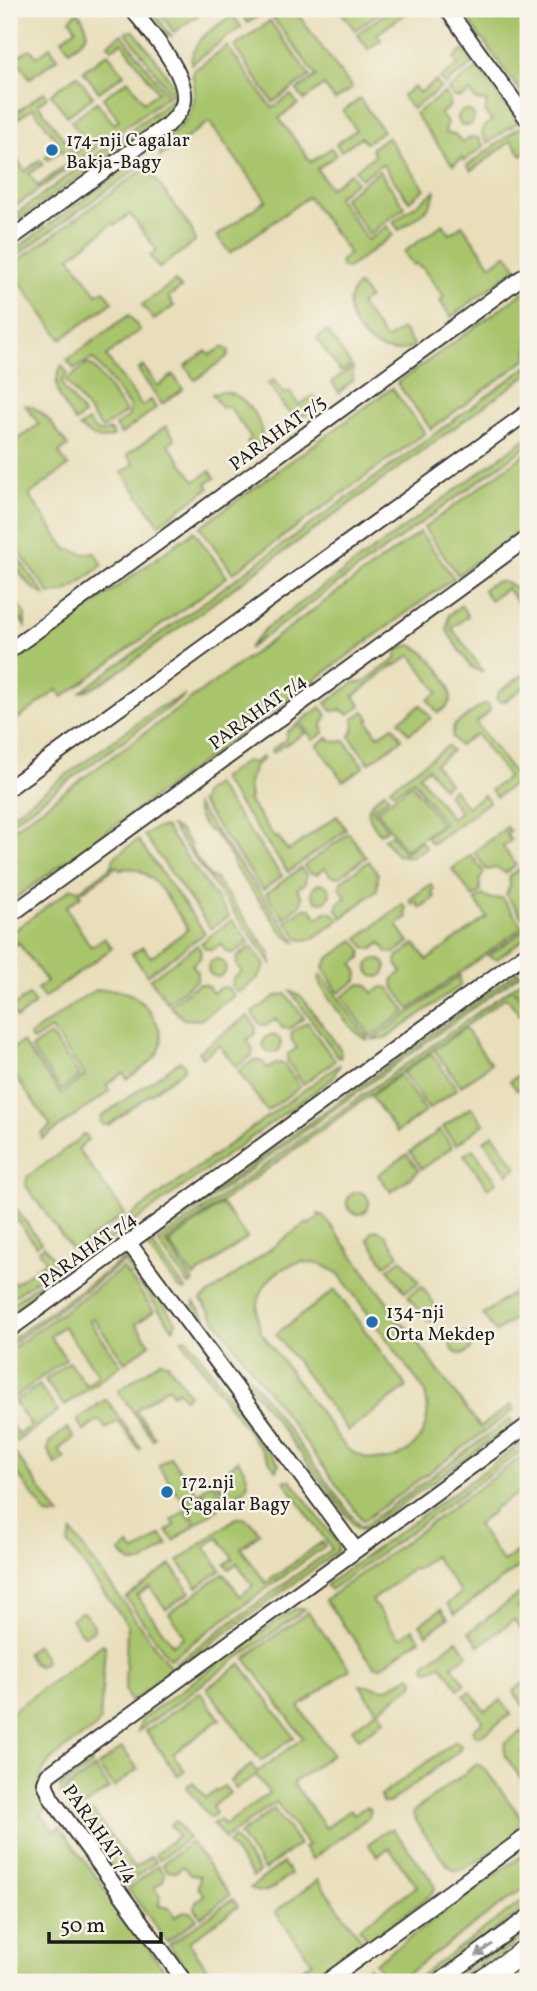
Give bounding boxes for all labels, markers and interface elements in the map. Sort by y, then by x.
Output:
place label: 174-nji Cagalar Bakja-Bagy [66,128,190,176]
marker: 174-nji Cagalar Bakja-Bagy [44,142,60,158]
street label: PARAHAT 7/5 [224,390,332,478]
street label: PARAHAT 7/4 [204,668,312,757]
street label: PARAHAT 7/4 [34,1206,142,1295]
place label: 134-nji Orta Mekdep [386,1300,495,1348]
marker: 134-nji Orta Mekdep [364,1314,380,1330]
place label: 172.nji Çagalar Bagy [181,1470,290,1518]
marker: 172.nji Çagalar Bagy [159,1484,175,1500]
street label: PARAHAT 7/4 [56,1780,143,1889]
scale bar [49,1900,161,1944]
text: 50 m [60,1912,105,1941]
one-way arrow [475,1942,493,1956]

